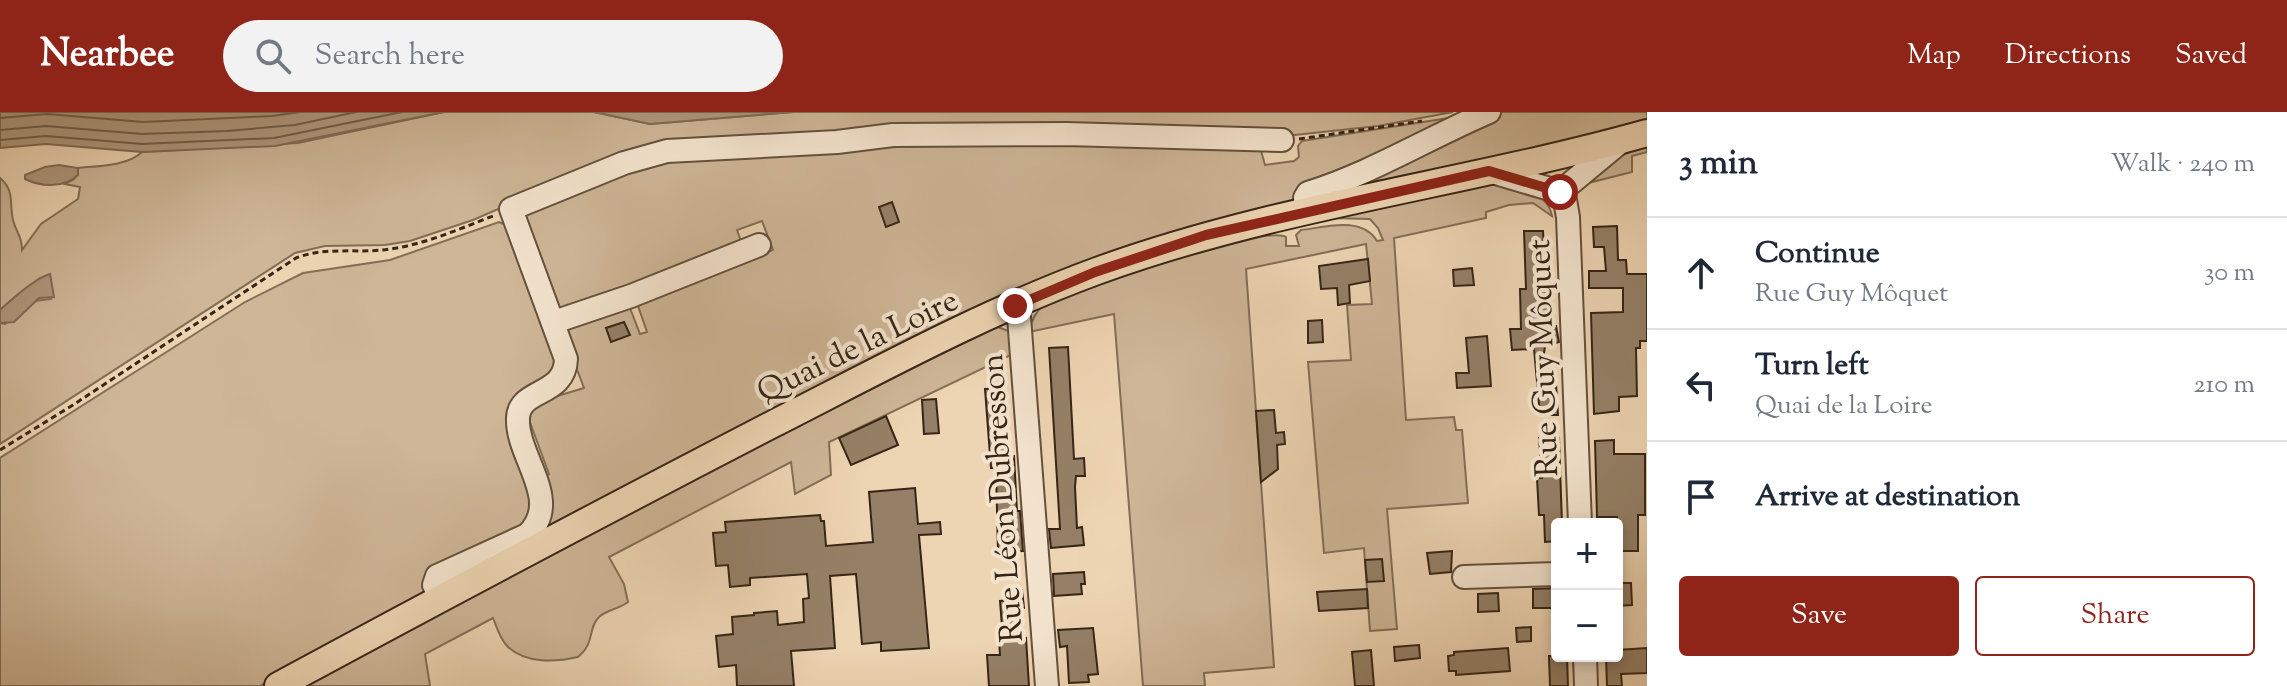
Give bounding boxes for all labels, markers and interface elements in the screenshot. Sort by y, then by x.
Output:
search box [223,20,783,92]
text: Nearbee [40,29,175,83]
icon: search [251,34,295,78]
text: Search here [315,35,465,78]
text: Map [1907,36,1961,76]
text: Directions [2005,36,2131,76]
text: Saved [2175,36,2247,76]
text: 3 min [1679,140,1758,189]
text: Walk · 240 m [2111,146,2255,183]
route start [1542,174,1578,210]
text: Continue [1755,233,1880,276]
street label: Rue Guy Môquet [1518,238,1572,477]
icon: ahead [1679,251,1723,295]
text: 30 m [2204,255,2255,292]
text: Rue Guy Môquet [1755,276,1948,313]
street label: Quai de la Loire [750,279,967,416]
route end [997,288,1033,324]
text: Turn left [1755,345,1869,388]
street label: Rue Léon Dubresson [971,352,1037,644]
icon: left [1679,363,1723,407]
text: 210 m [2193,367,2255,404]
text: Quai de la Loire [1755,388,1933,425]
icon: arrive [1679,475,1723,519]
text: Arrive at destination [1755,476,2020,519]
map controls [1551,518,1623,662]
button: + [1551,518,1623,590]
button: Save [1679,576,1959,656]
button: Share [1975,576,2255,656]
button: − [1551,590,1623,662]

